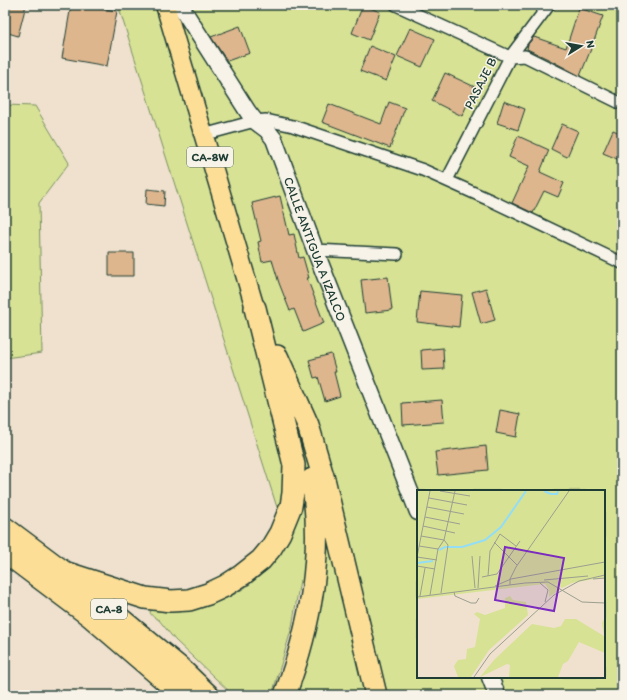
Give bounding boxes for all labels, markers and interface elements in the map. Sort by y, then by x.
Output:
north arrow [561,26,601,66]
text: N [583,39,597,49]
street label: PASAJE B [461,55,500,112]
road number: CA-8W [187,147,233,167]
street label: CALLE ANTIGUA A IZALCO [281,175,349,323]
inset map [417,490,605,678]
road number: CA-8 [91,599,127,619]

